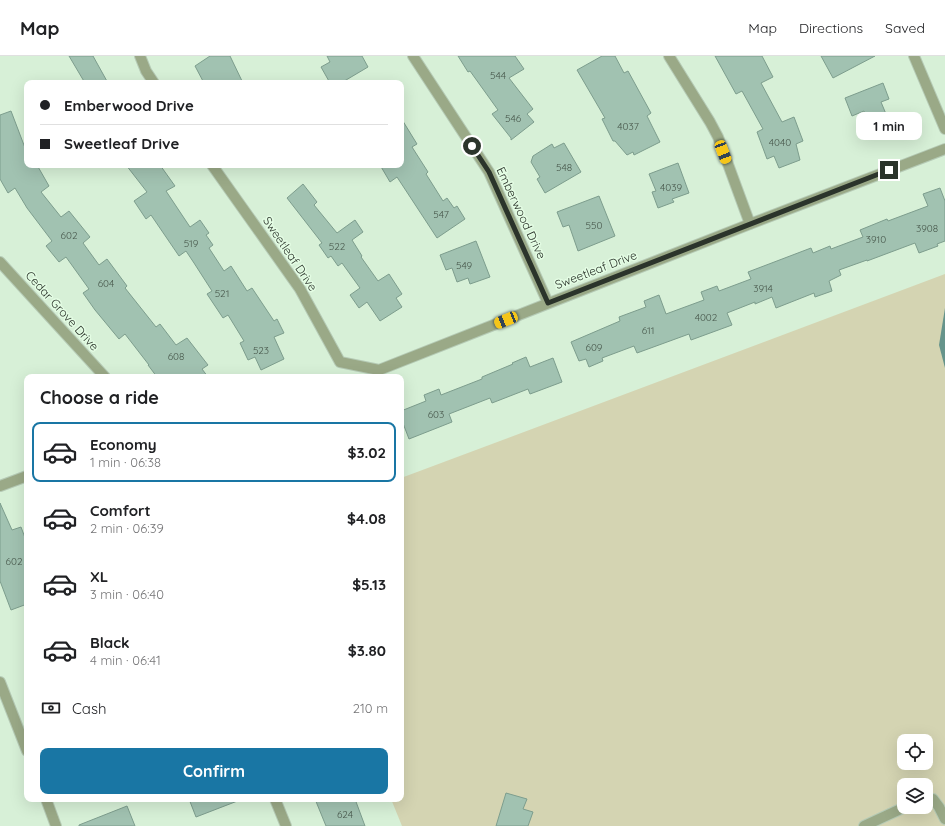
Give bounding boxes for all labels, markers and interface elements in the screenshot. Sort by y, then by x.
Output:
text: Map [20,16,59,40]
text: Map [748,19,777,37]
text: Directions [799,19,863,37]
text: Saved [885,19,925,37]
house number: 544 [490,69,506,82]
text: Emberwood Drive [64,96,194,115]
house number: 546 [505,112,522,125]
callout: 1 min [856,112,922,140]
text: 1 min [873,118,905,134]
house number: 4037 [617,120,639,133]
text: Sweetleaf Drive [64,134,179,153]
house number: 4040 [769,136,791,149]
route start [463,137,481,155]
car [713,139,733,165]
house number: 548 [556,161,572,174]
route end [880,161,898,179]
street label: Emberwood Drive [494,164,549,261]
house number: 4039 [660,181,682,194]
house number: 547 [433,208,449,221]
street label: Sweetleaf Drive [260,214,321,294]
house number: 550 [586,219,602,232]
house number: 3908 [916,222,938,235]
house number: 602 [61,229,78,242]
house number: 3910 [866,233,886,246]
house number: 519 [184,237,199,250]
house number: 522 [329,240,346,253]
street label: Sweetleaf Drive [553,247,639,292]
house number: 549 [456,259,472,272]
street label: Cedar Grove Drive [23,268,102,354]
house number: 604 [98,277,114,290]
house number: 3914 [753,282,773,295]
house number: 521 [215,287,229,300]
car [493,310,519,330]
house number: 4002 [695,311,718,324]
house number: 611 [642,324,654,337]
house number: 609 [586,341,603,354]
house number: 523 [253,344,269,357]
house number: 608 [168,350,184,363]
text: Choose a ride [40,386,159,409]
house number: 603 [428,408,444,421]
icon: car [42,434,78,470]
text: Economy [90,435,157,454]
text: $3.02 [348,443,386,462]
text: 1 min · 06:38 [90,454,161,470]
icon: car [42,500,78,536]
text: Comfort [90,501,151,520]
text: $4.08 [347,509,386,528]
text: 2 min · 06:39 [90,520,164,536]
house number: 602 [6,555,23,568]
icon: car [42,566,78,602]
text: XL [90,567,108,586]
text: $5.13 [352,575,386,594]
text: 3 min · 06:40 [90,586,164,602]
icon: car [42,632,78,668]
text: Black [90,633,130,652]
text: $3.80 [348,641,386,660]
text: 4 min · 06:41 [90,652,161,668]
icon: cash [40,697,62,719]
text: Cash [72,699,106,718]
text: 210 m [353,700,388,716]
map controls [897,734,933,814]
button: locate [897,734,933,770]
button: Confirm [40,748,388,794]
button: layers [897,778,933,814]
house number: 624 [337,808,353,821]

